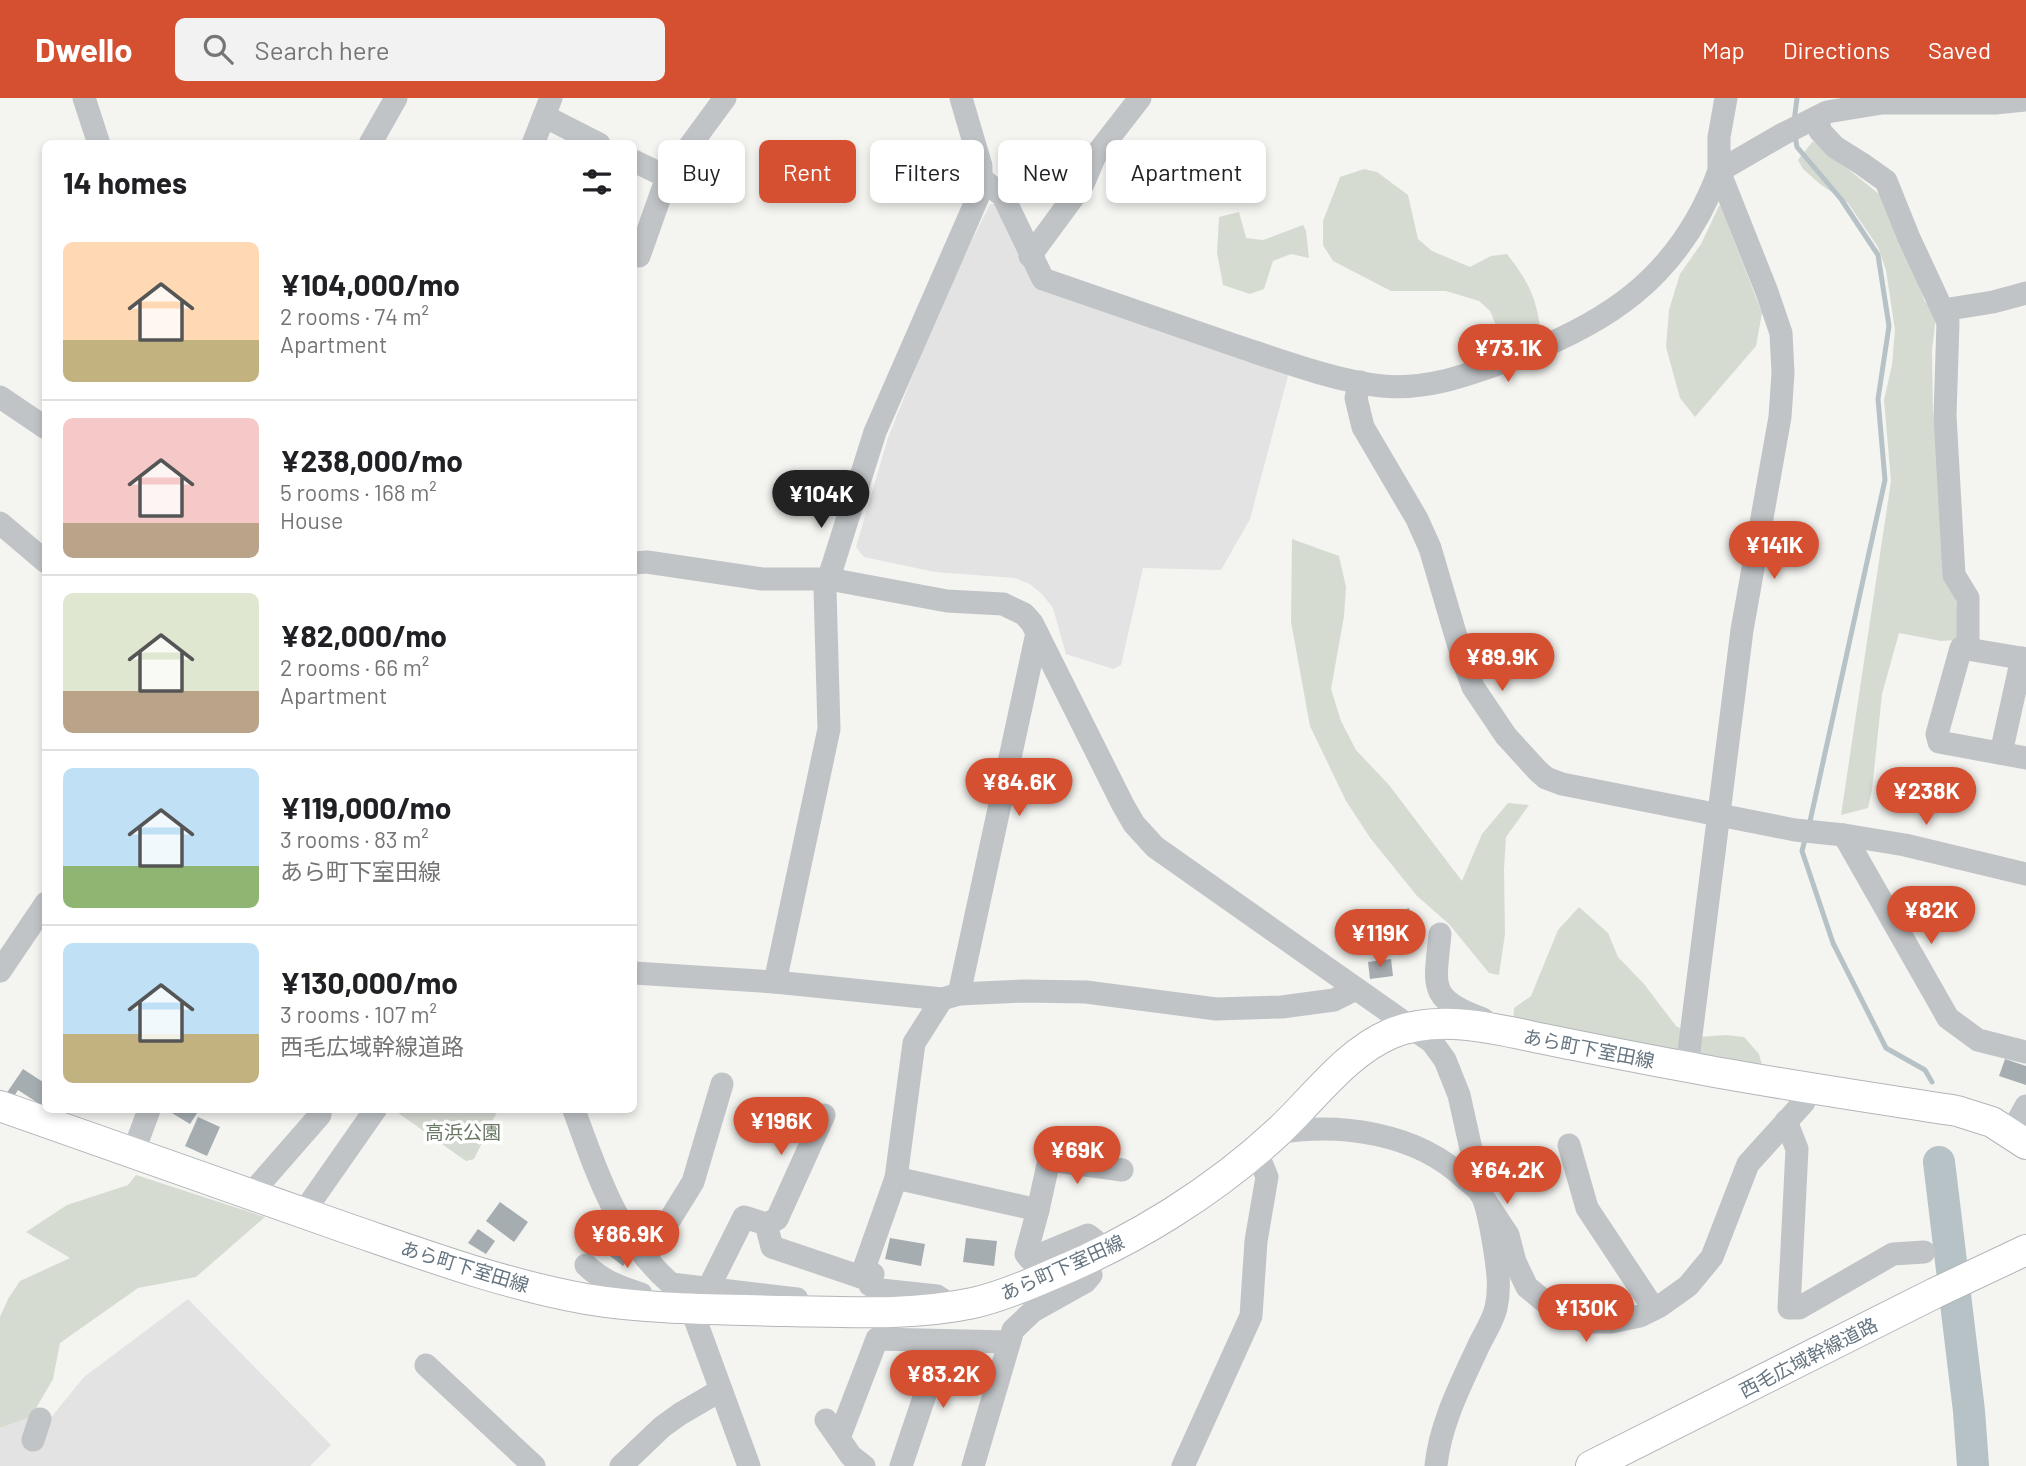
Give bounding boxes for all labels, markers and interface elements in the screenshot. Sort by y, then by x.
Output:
search box [175,18,665,81]
text: Dwello [35,29,133,69]
icon: search [199,30,237,68]
text: Search here [255,34,390,65]
text: Map [1702,35,1745,64]
text: Directions [1783,35,1890,64]
text: Saved [1928,35,1991,64]
chip: Buy [658,140,745,203]
chip: Rent [759,140,856,203]
chip: Filters [870,140,984,203]
chip: New [998,140,1092,203]
chip: Apartment [1106,140,1266,203]
icon: filters [578,163,616,201]
text: 14 homes [63,164,187,200]
text: ¥104,000/mo [280,266,460,302]
icon: home [119,270,203,354]
text: 2 rooms · 74 m² [280,302,429,330]
pin: ¥73.1K [1451,324,1565,384]
text: Apartment [280,330,387,358]
text: ¥73.1K [1474,333,1542,361]
text: ¥238,000/mo [280,442,463,478]
icon: home [119,446,203,530]
pin: ¥104K [772,470,870,530]
text: 5 rooms · 168 m² [280,478,437,506]
text: ¥104K [788,479,854,507]
text: House [280,506,343,534]
pin: ¥141K [1725,522,1823,581]
text: ¥141K [1745,530,1803,558]
text: ¥82,000/mo [280,617,447,653]
icon: home [119,621,203,705]
pin: ¥89.9K [1445,634,1559,693]
text: ¥89.9K [1465,642,1539,670]
text: 2 rooms · 66 m² [280,653,429,681]
text: Apartment [280,681,387,709]
pin: ¥84.6K [962,758,1076,818]
text: ¥84.6K [981,767,1057,795]
pin: ¥238K [1877,768,1975,827]
text: ¥238K [1892,776,1960,804]
text: ¥119,000/mo [280,789,451,825]
icon: home [119,796,203,880]
text: 3 rooms · 83 m² [280,825,429,853]
text: あら町下室田線 [280,857,441,885]
pin: ¥82K [1890,886,1972,946]
text: ¥82K [1903,895,1959,923]
pin: ¥119K [1331,910,1429,969]
text: ¥119K [1351,918,1409,946]
text: ¥130,000/mo [280,964,458,1000]
icon: home [119,971,203,1055]
text: 3 rooms · 107 m² [280,1000,437,1028]
street label: あら町下室田線 [1522,1024,1656,1072]
text: 西毛広域幹線道路 [280,1032,464,1060]
pin: ¥196K [732,1098,830,1157]
text: ¥196K [750,1106,812,1134]
park label: 高浜公園 [425,1120,501,1143]
pin: ¥69K [1036,1126,1118,1186]
text: ¥69K [1050,1135,1104,1163]
pin: ¥64.2K [1450,1146,1564,1206]
text: ¥64.2K [1469,1155,1545,1183]
pin: ¥86.9K [570,1210,684,1270]
text: ¥86.9K [590,1219,664,1247]
street label: あら町下室田線 [997,1229,1127,1305]
street label: あら町下室田線 [398,1236,532,1296]
pin: ¥130K [1537,1284,1635,1344]
text: ¥130K [1554,1293,1618,1321]
street label: 西毛広域幹線道路 [1735,1312,1881,1402]
pin: ¥83.2K [886,1350,1000,1410]
text: ¥83.2K [906,1359,980,1387]

